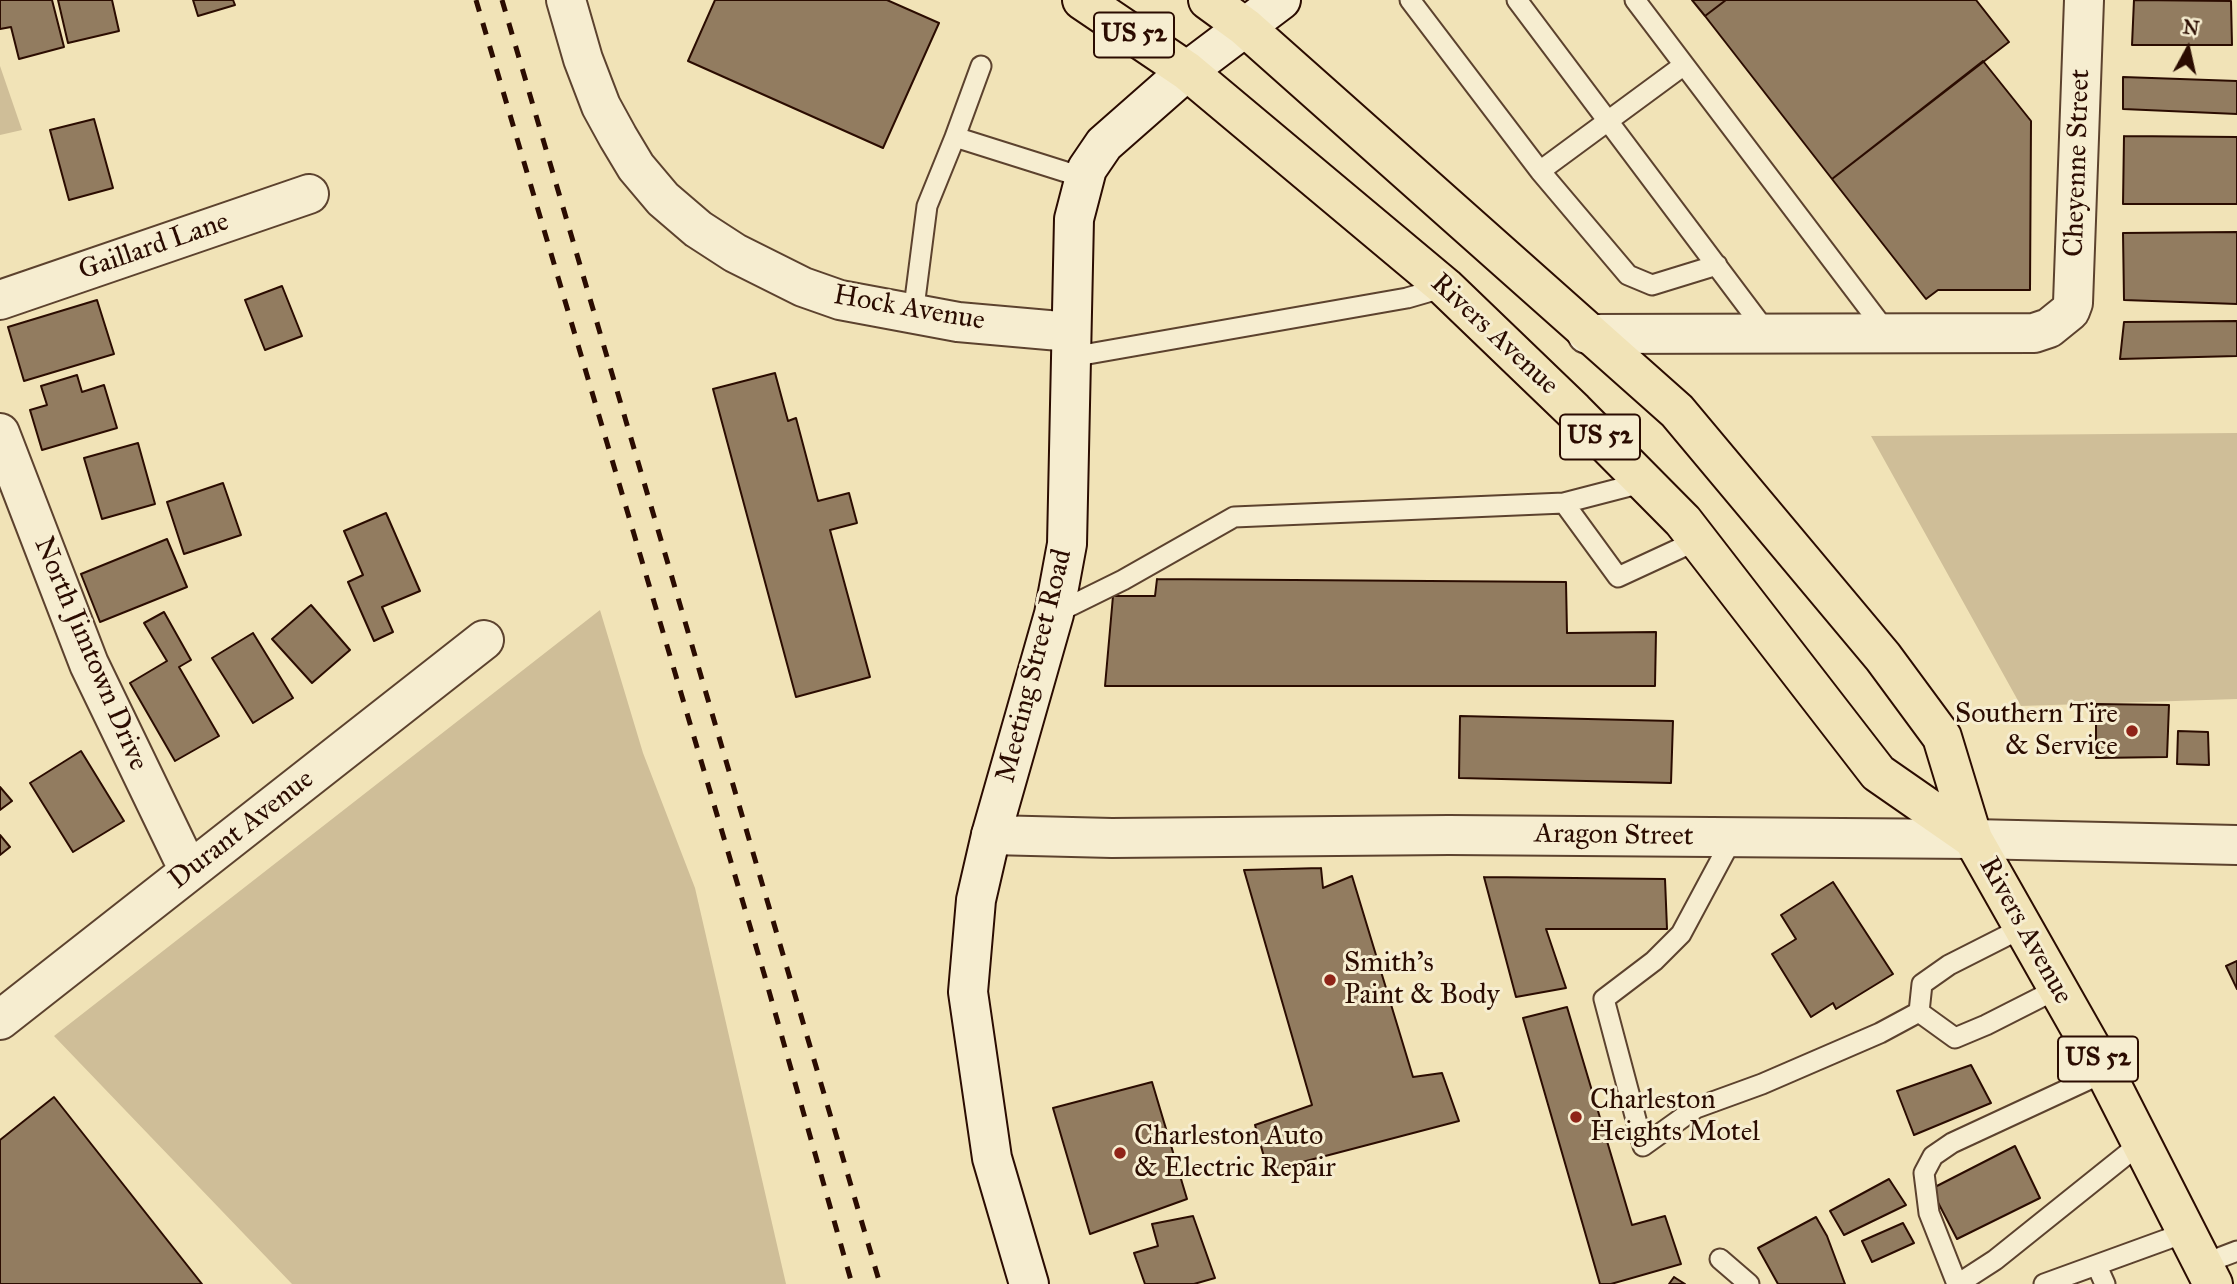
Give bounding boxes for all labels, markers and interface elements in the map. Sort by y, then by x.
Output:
road number: US 52 [1094,12,1174,58]
north arrow [2153,14,2223,84]
text: N [2181,15,2201,40]
street label: Cheyenne Street [2058,68,2098,258]
street label: Gaillard Lane [74,206,234,288]
street label: Rivers Avenue [1423,267,1565,403]
street label: Hock Avenue [831,279,987,339]
road number: US 52 [1560,414,1640,460]
street label: North Jimtown Drive [26,532,154,776]
street label: Meeting Street Road [990,546,1080,786]
place label: Southern Tire & Service [1955,698,2118,764]
marker: Southern Tire & Service [2124,723,2140,739]
street label: Durant Avenue [163,763,321,897]
street label: Aragon Street [1534,818,1694,854]
street label: Rivers Avenue [1971,852,2079,1010]
place label: Smith's Paint & Body [1344,947,1500,1013]
marker: Smith's Paint & Body [1322,972,1338,988]
road number: US 52 [2058,1036,2138,1082]
place label: Charleston Heights Motel [1590,1084,1760,1150]
marker: Charleston Heights Motel [1568,1109,1584,1125]
place label: Charleston Auto & Electric Repair [1134,1120,1336,1186]
marker: Charleston Auto & Electric Repair [1112,1145,1128,1161]

